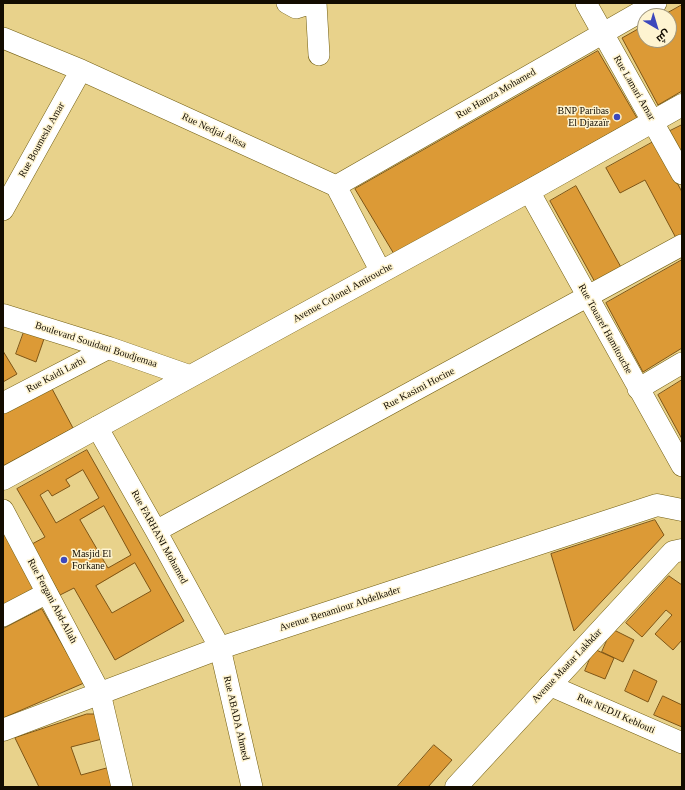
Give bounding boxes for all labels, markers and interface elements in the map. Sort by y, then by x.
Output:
north arrow [637,8,677,48]
text: ش [652,24,675,49]
street label: Rue Lamari Amar [611,54,657,122]
street label: Rue Hamza Mohamed [453,65,539,123]
street label: Rue Boumesla Amar [16,100,68,180]
place label: BNP Paribas El Djazaïr [556,105,609,128]
street label: Rue Nedjai Aïssa [180,111,248,151]
marker: BNP Paribas El Djazaïr [612,112,622,122]
street label: Avenue Colonel Amirouche [291,261,395,325]
street label: Rue Touaref Hamitouche [575,281,635,377]
street label: Boulevard Souidani Boudjemaa [32,319,160,371]
street label: Rue Kaidi Larbi [26,355,86,395]
street label: Rue Kasimi Hocine [382,365,456,413]
street label: Rue FARHANI Mohamed [129,489,189,585]
place label: Masjid El Forkane [72,548,110,572]
marker: Masjid El Forkane [59,555,69,565]
street label: Rue Fergani Abd-Allah [25,557,79,645]
street label: Avenue Benamiour Abdelkader [277,583,403,635]
street label: Avenue Maatar Lakhdar [529,625,605,707]
street label: Rue ABADA Ahmed [221,677,251,759]
street label: Rue NEDJI Keblouti [577,692,655,736]

